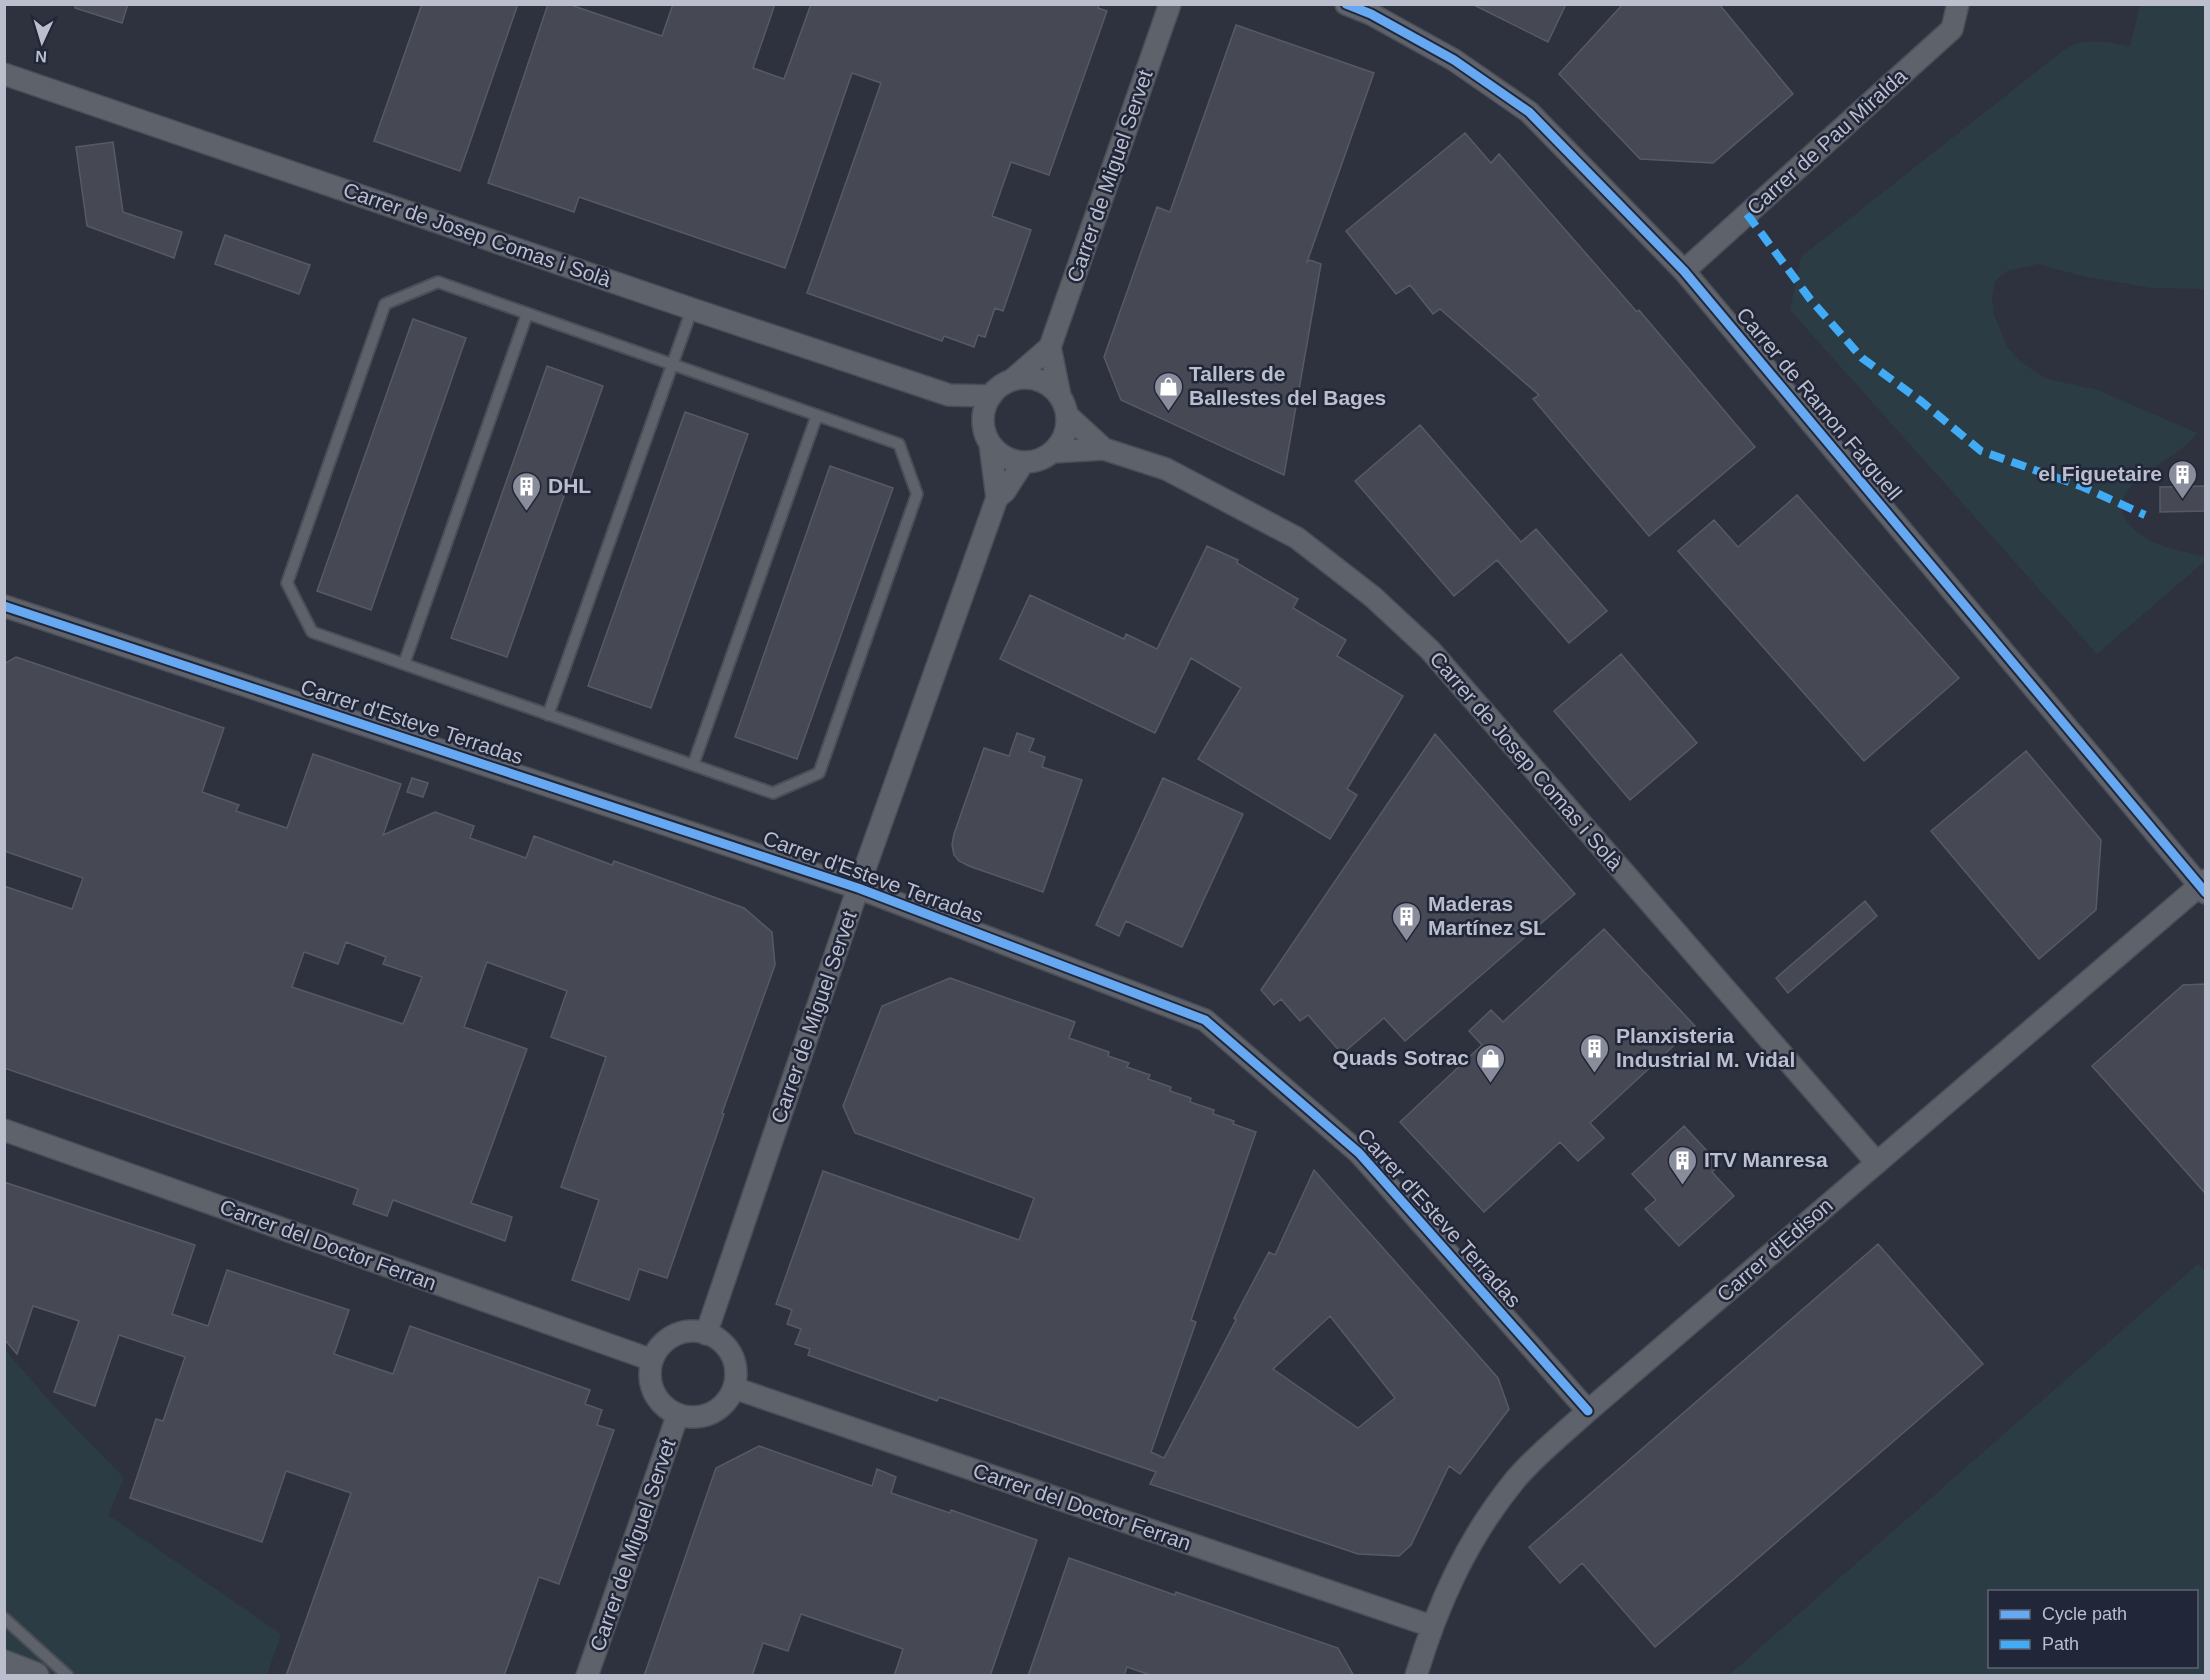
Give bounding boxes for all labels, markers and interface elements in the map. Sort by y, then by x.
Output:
north arrow [12,12,72,72]
text: N [35,48,47,65]
street label: Carrer de Pau Miralda [1742,64,1911,219]
street label: Carrer de Miguel Servet [1062,67,1157,285]
street label: Carrer de Josep Comas i Solà [340,178,614,291]
street label: Carrer de Ramon Farguell [1732,303,1907,505]
place label: Tallers de Ballestes del Bages [1189,362,1386,409]
shop icon: Tallers de Ballestes del Bages [1152,370,1184,412]
building icon: el Figuetaire [2167,458,2199,500]
place label: el Figuetaire [2038,462,2162,485]
building icon: DHL [511,470,543,512]
place label: DHL [548,474,591,497]
street label: Carrer de Josep Comas i Solà [1425,647,1628,875]
street label: Carrer d'Esteve Terradas [298,675,526,768]
street label: Carrer d'Esteve Terradas [760,826,986,927]
place label: Maderas Martínez SL [1428,892,1546,939]
building icon: Maderas Martínez SL [1391,900,1423,942]
street label: Carrer de Miguel Servet [766,908,861,1126]
place label: Planxisteria Industrial M. Vidal [1616,1024,1795,1071]
building icon: Planxisteria Industrial M. Vidal [1579,1032,1611,1074]
shop icon: Quads Sotrac [1474,1042,1506,1084]
place label: Quads Sotrac [1332,1046,1469,1069]
street label: Carrer d'Esteve Terradas [1353,1124,1526,1312]
building icon: ITV Manresa [1667,1144,1699,1186]
place label: ITV Manresa [1704,1148,1828,1171]
street label: Carrer d'Edison [1712,1193,1837,1306]
street label: Carrer del Doctor Ferran [217,1195,440,1294]
street label: Carrer de Miguel Servet [585,1436,680,1654]
street label: Carrer del Doctor Ferran [970,1458,1194,1555]
legend [1988,1590,2198,1668]
text: Cycle path [2042,1604,2127,1624]
text: Path [2042,1634,2079,1654]

